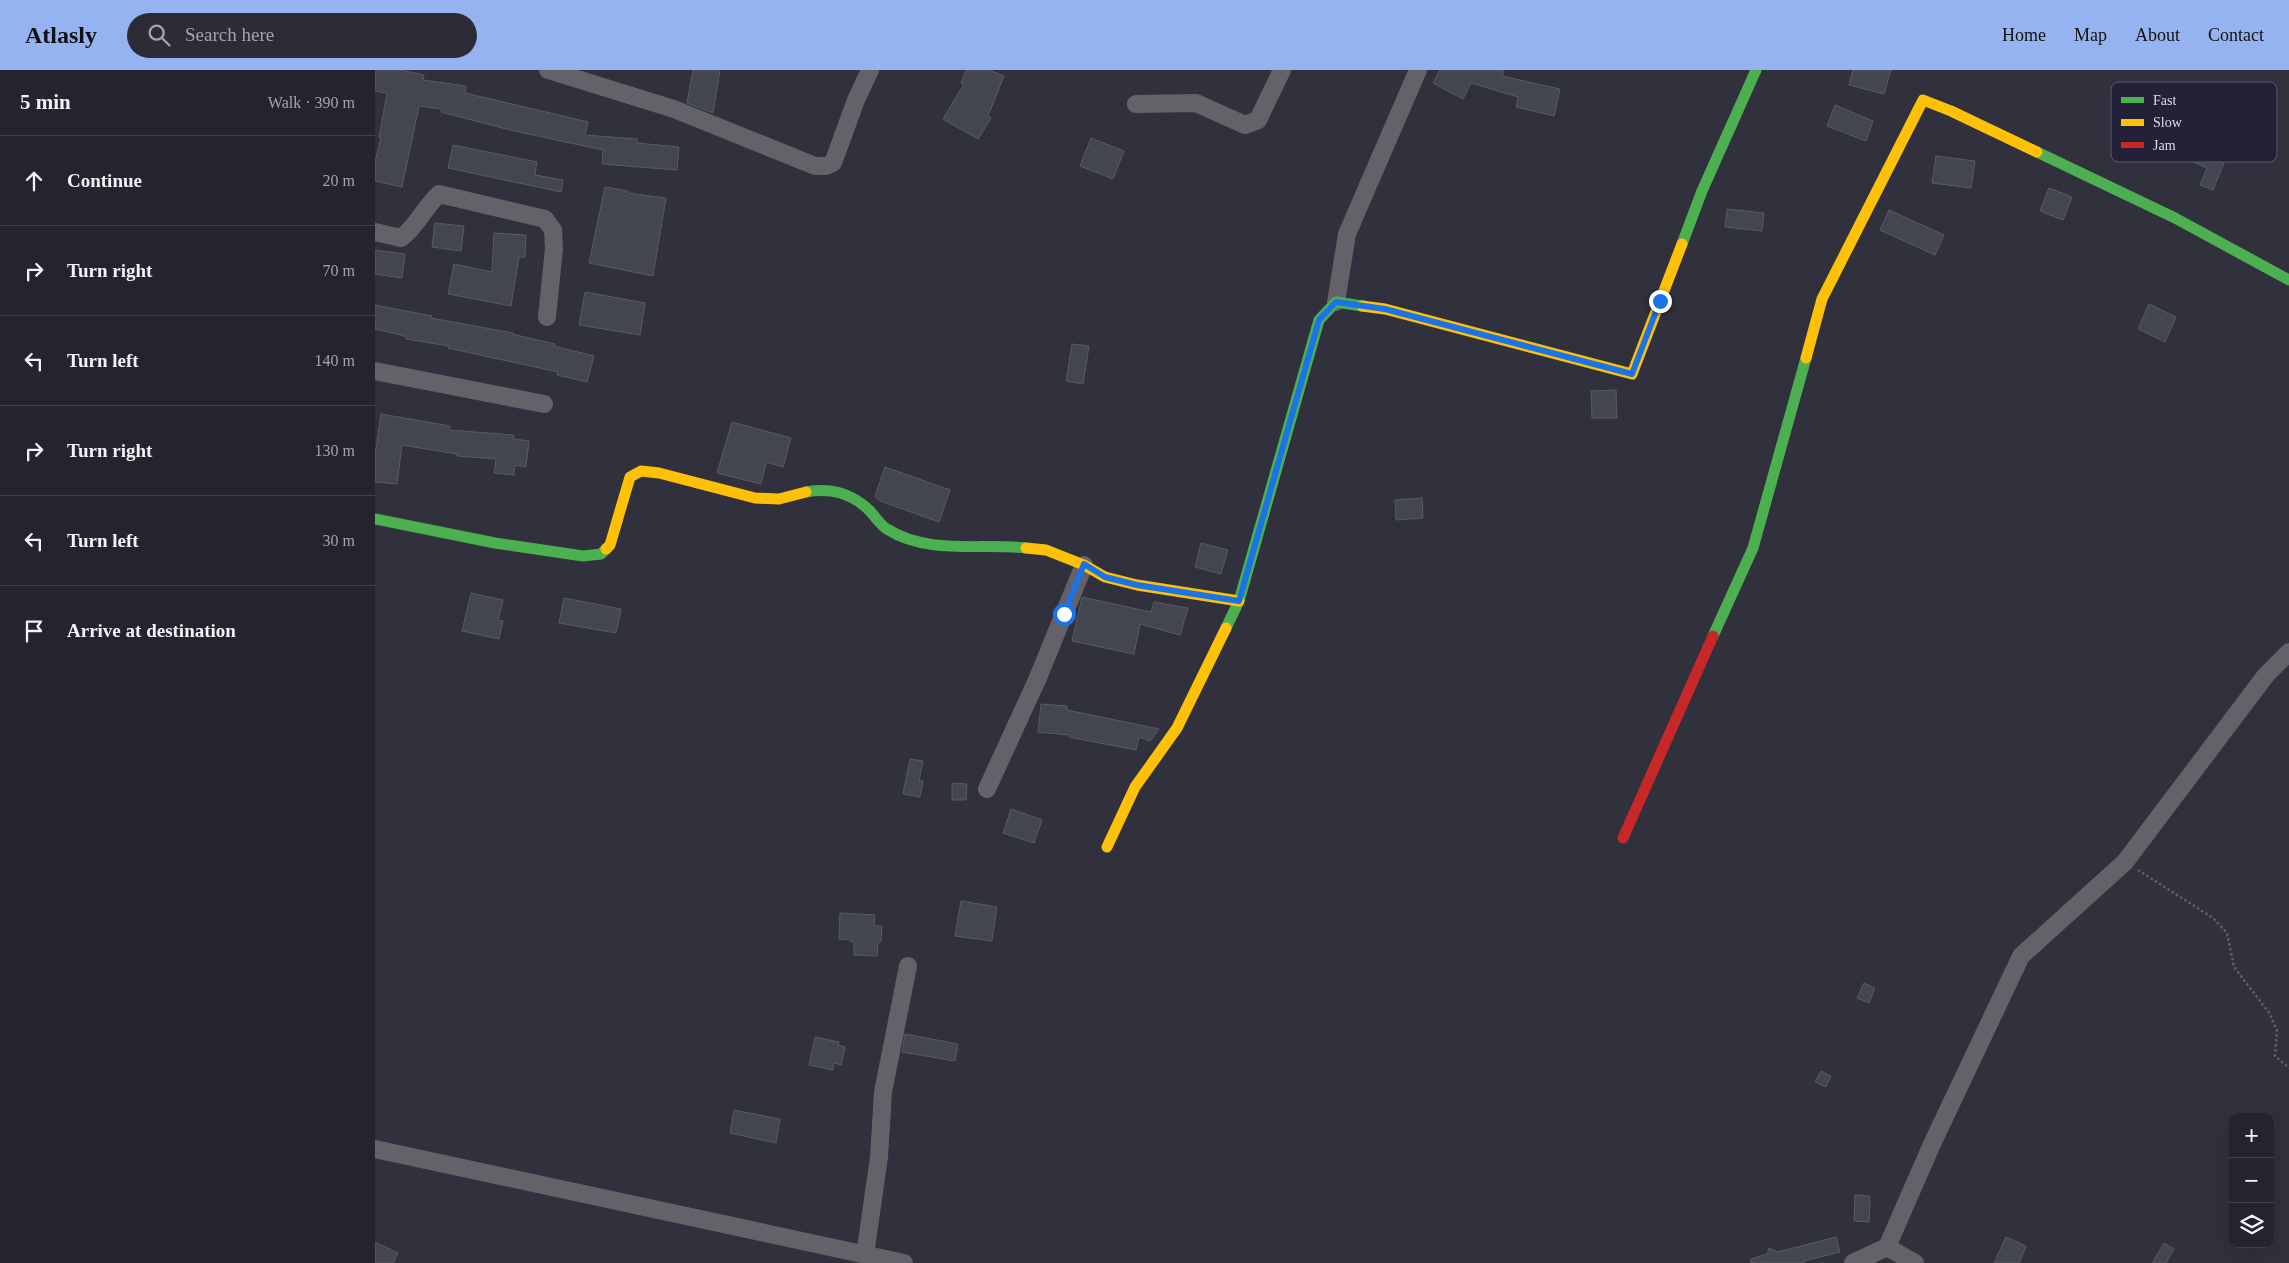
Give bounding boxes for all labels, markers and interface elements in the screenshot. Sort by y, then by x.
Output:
search box [127,13,477,58]
icon: search [145,21,173,49]
text: Atlasly [25,22,97,48]
text: Search here [185,24,274,45]
text: Home [2002,25,2046,45]
text: Map [2074,25,2107,45]
text: About [2135,25,2180,45]
text: Contact [2208,25,2264,45]
legend [2111,82,2277,162]
text: 5 min [20,90,71,114]
text: Fast [2153,93,2176,108]
text: Walk · 390 m [268,94,355,111]
text: Slow [2153,115,2183,130]
text: Jam [2153,138,2176,153]
icon: ahead [20,167,48,195]
text: Continue [67,170,142,191]
text: 20 m [323,172,355,189]
icon: right [20,257,48,285]
text: Turn right [67,260,152,281]
text: 70 m [323,262,355,279]
route end [1649,290,1672,313]
icon: left [20,347,48,375]
text: Turn left [67,350,139,371]
text: 140 m [315,352,355,369]
icon: right [20,437,48,465]
text: Turn right [67,440,152,461]
text: 130 m [315,442,355,459]
icon: left [20,527,48,555]
text: Turn left [67,530,139,551]
text: 30 m [323,532,355,549]
route start [1053,603,1076,626]
icon: arrive [20,617,48,645]
text: Arrive at destination [67,620,236,641]
map controls [2229,1113,2274,1248]
button: + [2229,1113,2274,1158]
button: − [2229,1158,2274,1203]
button: layers [2229,1203,2274,1248]

